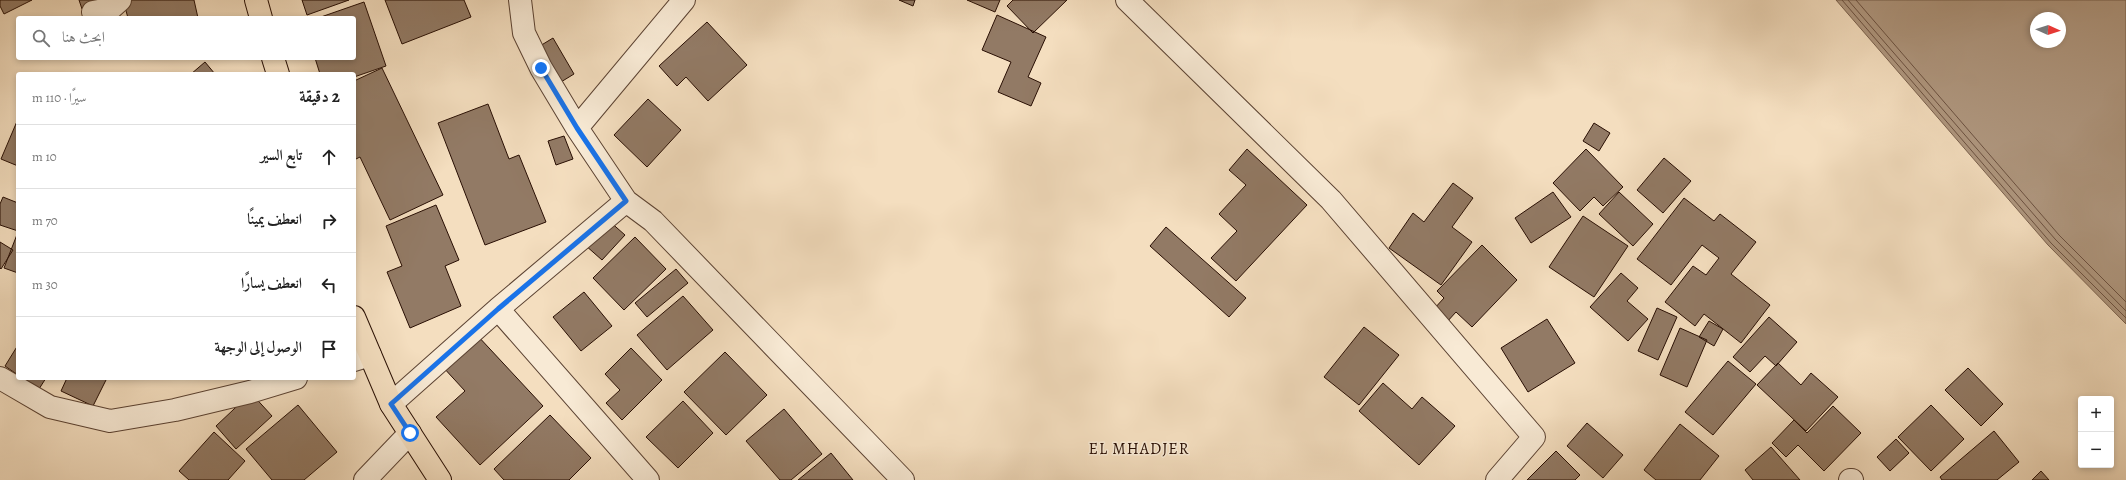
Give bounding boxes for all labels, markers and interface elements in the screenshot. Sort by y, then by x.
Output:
north arrow [2030,12,2066,48]
search box [16,16,356,60]
icon: search [30,27,52,49]
text: ابحث هنا [62,27,105,47]
route end [532,59,550,77]
text: 2 دقيقة [299,85,340,108]
text: سيرًا · 110 m [32,89,86,106]
text: تابع السير [260,145,302,165]
icon: ahead [318,146,340,168]
text: 10 m [32,148,57,165]
text: انعطف يمينًا [247,209,302,229]
icon: right [318,210,340,232]
text: 70 m [32,212,58,229]
text: انعطف يسارًا [241,273,302,293]
icon: left [318,274,340,296]
text: 30 m [32,276,58,293]
text: الوصول إلى الوجهة [215,337,302,357]
icon: arrive [318,338,340,360]
map controls [2078,396,2114,468]
button: + [2078,396,2114,432]
route start [401,424,419,442]
button: − [2078,432,2114,468]
district label: EL MHADJER [1088,438,1190,460]

